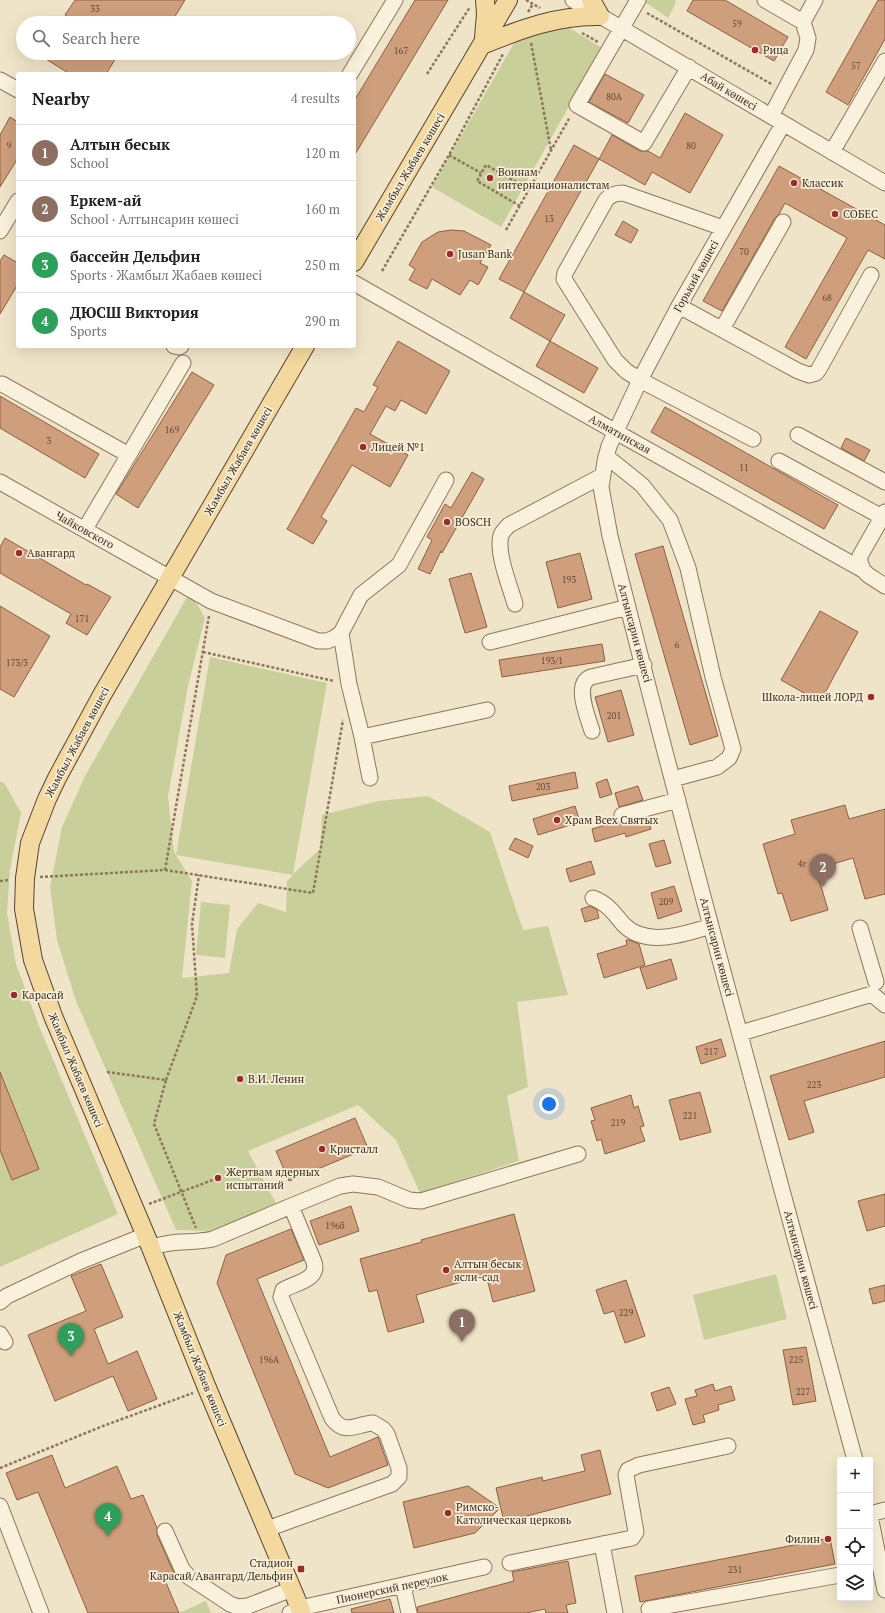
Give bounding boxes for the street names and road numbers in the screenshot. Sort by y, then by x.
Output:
street label: Абай көшесі [698,69,760,113]
street label: Жамбыл Жабаев көшесі [372,111,448,223]
street label: Горький көшесі [670,238,722,314]
street label: Жамбыл Жабаев көшесі [201,404,275,518]
street label: Алматинская [587,411,653,457]
street label: Чайковского [53,508,117,552]
street label: Алтынсарин көшесі [615,582,655,684]
street label: Жамбыл Жабаев көшесі [42,684,112,800]
street label: Алтынсарин көшесі [697,896,737,998]
street label: Жамбыл Жабаев көшесі [45,1010,107,1130]
street label: Алтынсарин көшесі [781,1209,821,1311]
street label: Жамбыл Жабаев көшесі [170,1309,230,1429]
street label: Пионерский переулок [335,1569,449,1607]

